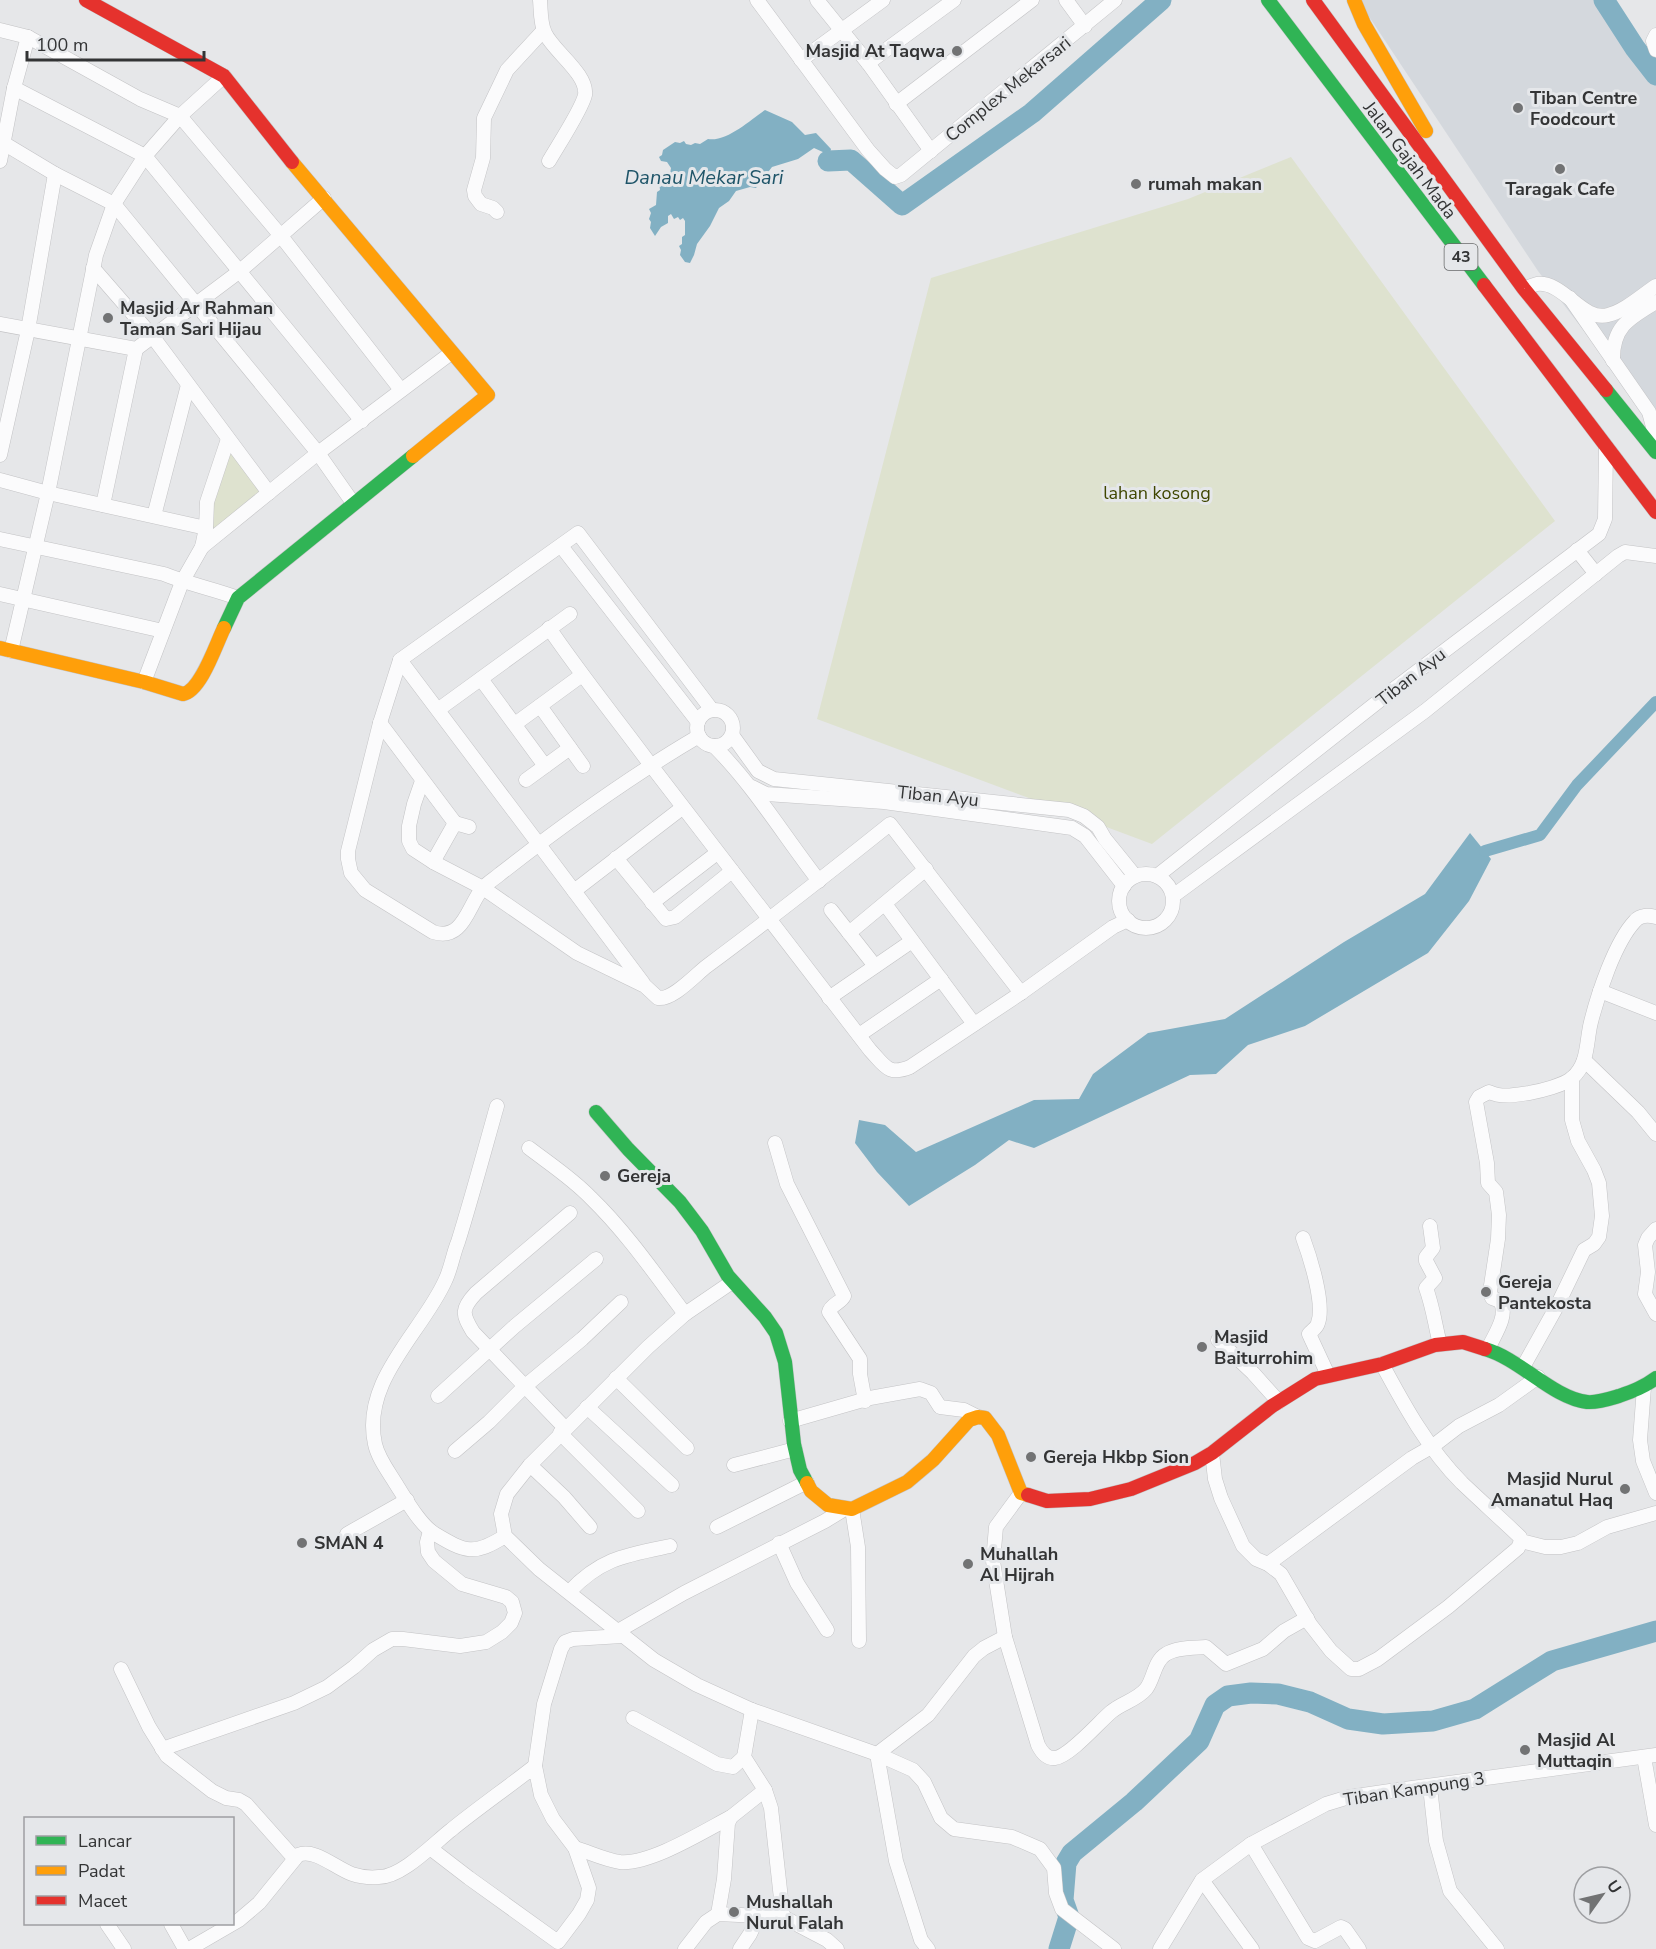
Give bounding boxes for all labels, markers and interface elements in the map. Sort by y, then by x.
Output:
scale bar [27,24,204,62]
street label: Complex Mekarsari [940,31,1076,147]
text: 100 m [36,33,88,57]
place label: Masjid At Taqwa [806,39,945,63]
marker: Masjid At Taqwa [950,44,964,58]
place label: Tiban Centre Foodcourt [1530,86,1638,131]
street label: Jalan Gajah Mada [1357,96,1462,224]
marker: Tiban Centre Foodcourt [1511,101,1525,115]
marker: Taragak Cafe [1553,162,1567,176]
water label: Danau Mekar Sari [625,164,784,191]
place label: rumah makan [1148,172,1262,196]
marker: rumah makan [1129,177,1143,191]
place label: Taragak Cafe [1505,177,1615,201]
road number: 43 [1444,244,1478,270]
place label: Masjid Ar Rahman Taman Sari Hijau [120,296,273,341]
marker: Masjid Ar Rahman Taman Sari Hijau [101,311,115,325]
park label: lahan kosong [1103,481,1211,505]
street label: Tiban Ayu [1371,642,1451,712]
street label: Tiban Ayu [896,780,980,812]
place label: Gereja [617,1164,671,1188]
marker: Gereja [598,1169,612,1183]
place label: Gereja Pantekosta [1498,1270,1592,1315]
marker: Gereja Pantekosta [1479,1285,1493,1299]
place label: Masjid Baiturrohim [1214,1325,1313,1370]
marker: Masjid Baiturrohim [1195,1340,1209,1354]
place label: Gereja Hkbp Sion [1043,1445,1189,1469]
marker: Gereja Hkbp Sion [1024,1450,1038,1464]
place label: Masjid Nurul Amanatul Haq [1491,1467,1613,1512]
marker: Masjid Nurul Amanatul Haq [1618,1482,1632,1496]
place label: SMAN 4 [314,1531,384,1555]
marker: SMAN 4 [295,1536,309,1550]
place label: Muhallah Al Hijrah [980,1542,1058,1587]
marker: Muhallah Al Hijrah [961,1557,975,1571]
place label: Masjid Al Muttaqin [1537,1728,1616,1773]
marker: Masjid Al Muttaqin [1518,1743,1532,1757]
street label: Tiban Kampung 3 [1342,1766,1486,1812]
legend [24,1817,234,1925]
text: Lancar [78,1829,132,1853]
text: Padat [78,1859,126,1883]
north arrow [1572,1865,1632,1925]
text: U [1601,1876,1626,1898]
text: Macet [78,1889,128,1913]
place label: Mushallah Nurul Falah [746,1890,844,1935]
marker: Mushallah Nurul Falah [727,1905,741,1919]

